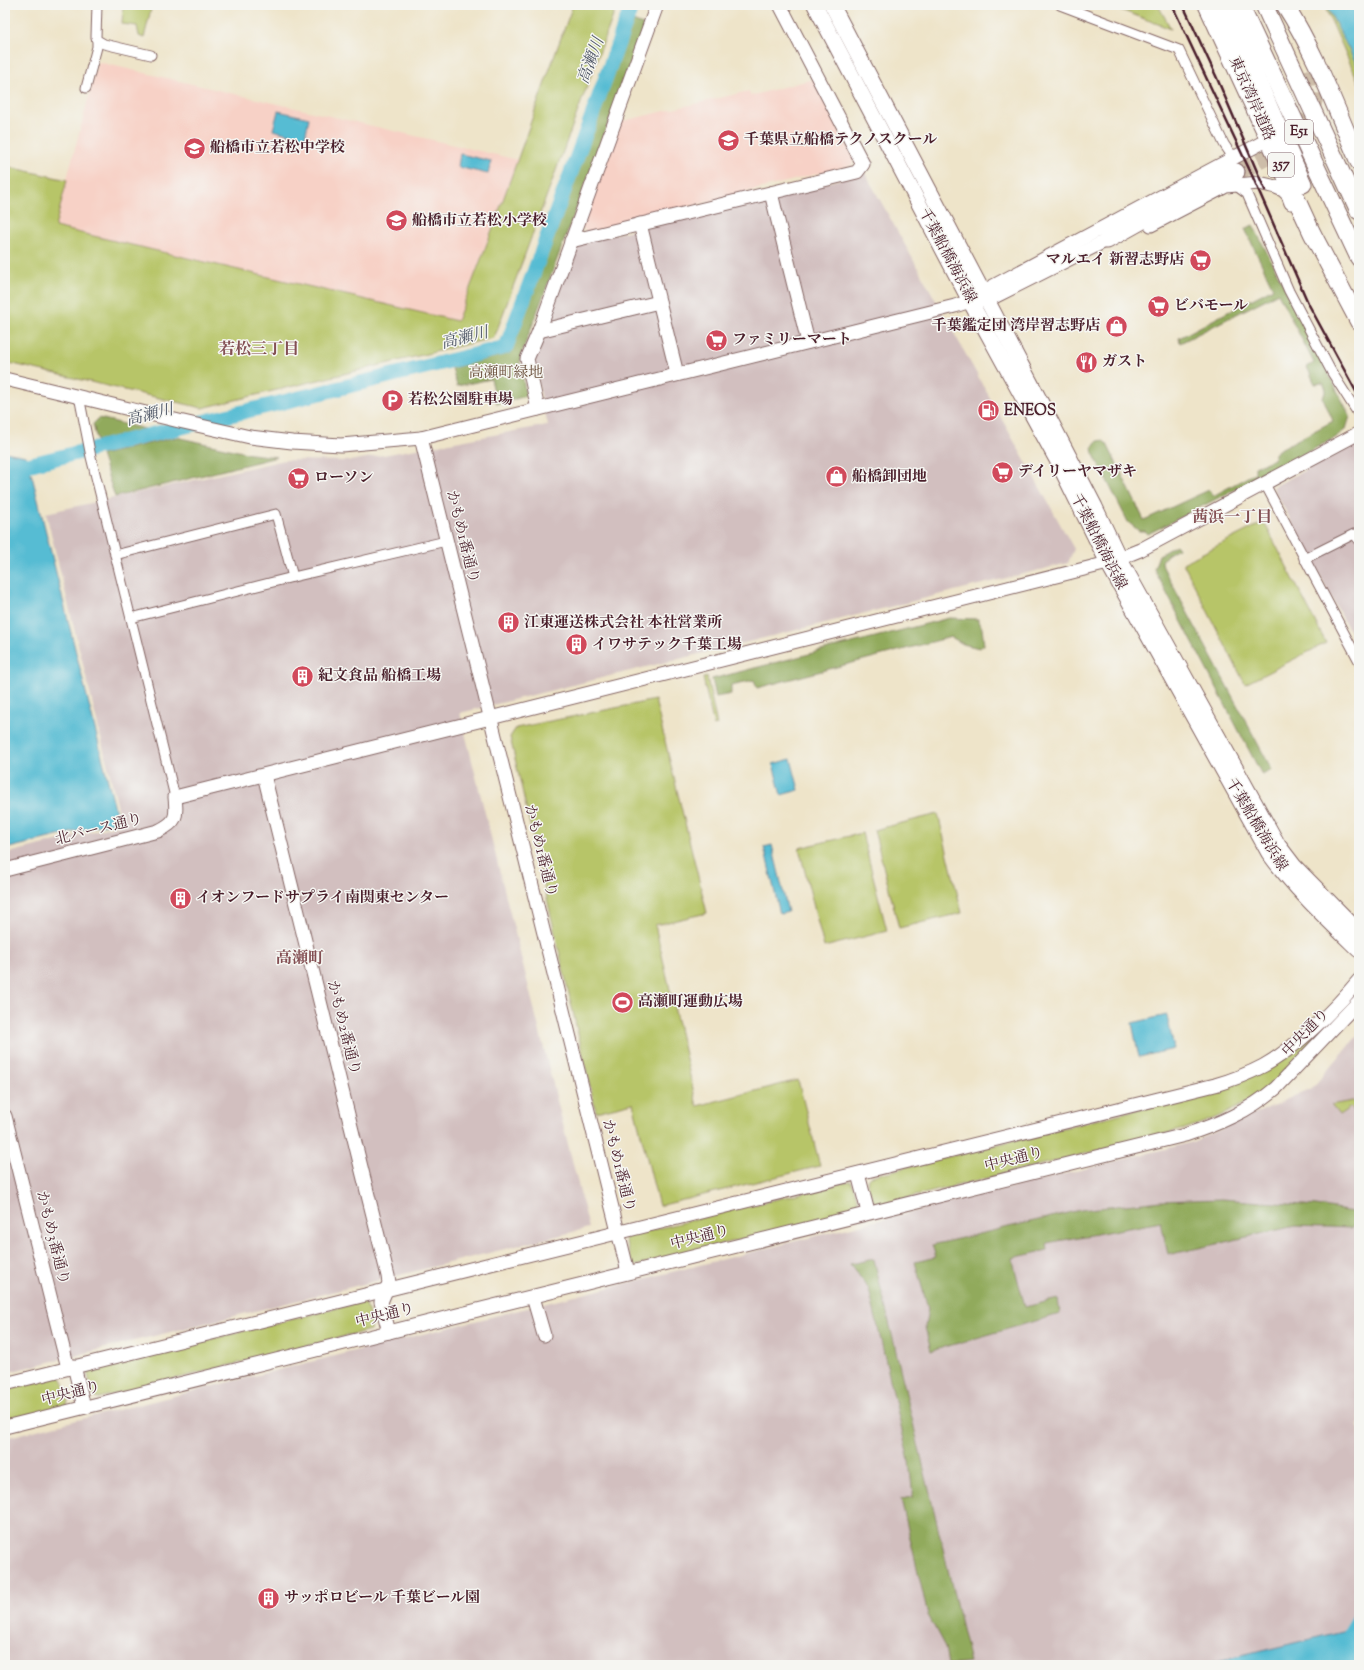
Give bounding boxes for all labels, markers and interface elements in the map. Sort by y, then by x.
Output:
water label: 高瀬川 [573,33,612,87]
street label: 東京湾岸道路 [1223,54,1279,144]
road number: E51 [1285,120,1313,144]
school or university icon: 千葉県立船橋テクノスクール [716,127,742,153]
place label: 千葉県立船橋テクノスクール [744,130,937,151]
school or university icon: 船橋市立若松中学校 [182,135,208,161]
place label: 船橋市立若松中学校 [210,138,345,159]
road number: 357 [1268,153,1294,177]
street label: 千葉船橋海浜線 [913,205,981,307]
school or university icon: 船橋市立若松小学校 [383,208,409,234]
place label: 船橋市立若松小学校 [412,211,547,232]
supermarket icon: マルエイ 新習志野店 [1187,247,1213,273]
place label: マルエイ 新習志野店 [1046,250,1184,271]
supermarket icon: ビバモール [1145,293,1171,319]
place label: ビバモール [1174,296,1248,317]
shop icon: 千葉鑑定団 湾岸習志野店 [1103,313,1129,339]
place label: 千葉鑑定団 湾岸習志野店 [932,316,1100,337]
water label: 高瀬川 [439,322,493,356]
supermarket icon: ファミリーマート [703,327,729,353]
place label: ファミリーマート [732,330,852,351]
district label: 若松三丁目 [219,339,299,362]
restaurant icon: ガスト [1074,349,1100,375]
place label: ガスト [1102,352,1147,373]
park label: 高瀬町緑地 [468,363,544,384]
parking icon: 若松公園駐車場 [379,387,405,413]
place label: 若松公園駐車場 [408,390,513,411]
fuel station icon: ENEOS [976,398,1002,424]
water label: 高瀬川 [124,399,178,433]
place label: ENEOS [1004,401,1056,422]
supermarket icon: デイリーヤマザキ [989,459,1015,485]
place label: デイリーヤマザキ [1018,462,1137,483]
shop icon: 船橋卸団地 [823,464,849,490]
supermarket icon: ローソン [286,465,312,491]
place label: 船橋卸団地 [852,467,927,488]
place label: ローソン [314,468,373,489]
street label: かもめ1番通り [440,488,484,586]
street label: 千葉船橋海浜線 [1065,490,1131,594]
district label: 茜浜一丁目 [1192,507,1272,530]
building icon: 江東運送株式会社 本社営業所 [496,610,522,636]
place label: 江東運送株式会社 本社営業所 [524,613,722,634]
building icon: イワサテック千葉工場 [564,632,590,658]
place label: イワサテック千葉工場 [592,635,742,656]
building icon: 紀文食品 船橋工場 [290,663,316,689]
place label: 紀文食品 船橋工場 [318,666,441,687]
street label: 千葉船橋海浜線 [1220,775,1292,875]
street label: かもめ1番通り [518,802,562,900]
street label: 北バース通り [53,809,145,851]
building icon: イオンフードサプライ南関東センター [167,885,193,911]
place label: イオンフードサプライ南関東センター [196,888,449,909]
district label: 高瀬町 [276,948,324,971]
street label: かもめ2番通り [321,978,365,1078]
sports icon: 高瀬町運動広場 [609,989,635,1015]
place label: 高瀬町運動広場 [638,992,743,1013]
street label: 中央通り [1278,1004,1334,1062]
street label: かもめ1番通り [596,1117,640,1215]
street label: 中央通り [982,1143,1046,1177]
street label: かもめ3番通り [30,1189,74,1287]
street label: 中央通り [668,1221,732,1255]
street label: 中央通り [353,1299,417,1333]
street label: 中央通り [39,1377,103,1411]
building icon: サッポロビール 千葉ビール園 [255,1585,281,1611]
place label: サッポロビール 千葉ビール園 [284,1588,480,1609]

